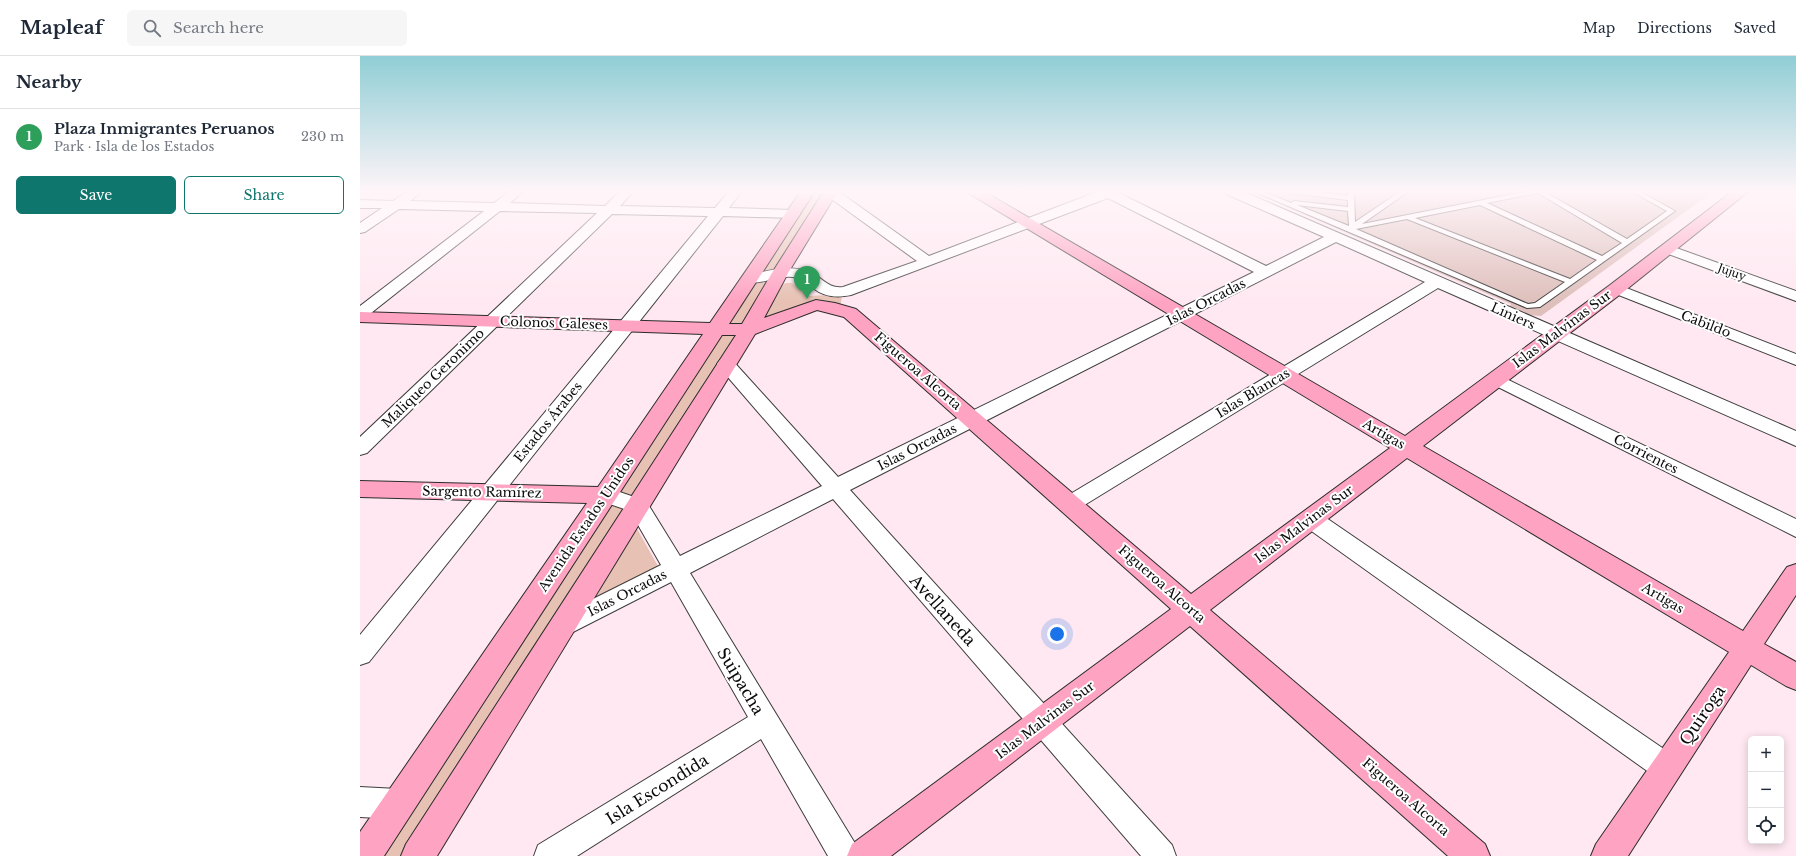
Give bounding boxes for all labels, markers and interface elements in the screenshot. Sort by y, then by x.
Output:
search box [127,10,407,46]
text: Mapleaf [20,16,103,39]
icon: search [141,17,163,39]
text: Search here [173,18,264,37]
text: Map [1583,19,1615,37]
text: Directions [1637,19,1712,37]
text: Saved [1734,19,1776,37]
text: Nearby [16,72,82,93]
text: Plaza Inmigrantes Peruanos [54,119,274,138]
text: 1 [26,128,32,145]
text: 230 m [301,128,344,145]
text: Park · Isla de los Estados [54,138,214,155]
button: Save [16,176,176,214]
button: Share [184,176,344,214]
street label: Jujuy [1714,260,1748,284]
pin: 1 [794,266,820,299]
street label: Islas Orcadas [1164,275,1249,329]
street label: Islas Malvinas Sur [1509,286,1615,372]
street label: Liniers [1488,299,1538,333]
street label: Cabildo [1679,307,1733,341]
street label: Colonos Galeses [500,313,608,333]
street label: Maliqueo Geronimo [378,325,488,431]
street label: Figueroa Alcorta [871,329,966,414]
street label: Islas Blancas [1213,364,1293,422]
street label: Estados Árabes [510,378,586,466]
street label: Artigas [1359,415,1408,453]
street label: Islas Orcadas [875,420,960,474]
street label: Corrientes [1611,430,1681,478]
street label: Avenida Estados Unidos [534,453,638,596]
street label: Islas Malvinas Sur [1251,481,1357,567]
street label: Sargento Ramírez [422,482,542,502]
street label: Figueroa Alcorta [1115,542,1210,627]
street label: Islas Orcadas [585,566,670,620]
street label: Avellaneda [905,569,980,650]
street label: Artigas [1638,578,1687,617]
your location [1047,624,1067,644]
street label: Suipacha [713,644,769,718]
street label: Islas Malvinas Sur [992,677,1098,763]
street label: Quiroga [1675,681,1729,749]
map controls [1748,736,1784,844]
button: + [1748,736,1784,772]
street label: Isla Escondida [602,749,712,829]
street label: Figueroa Alcorta [1359,755,1454,840]
button: − [1748,772,1784,808]
button: locate [1748,808,1784,844]

